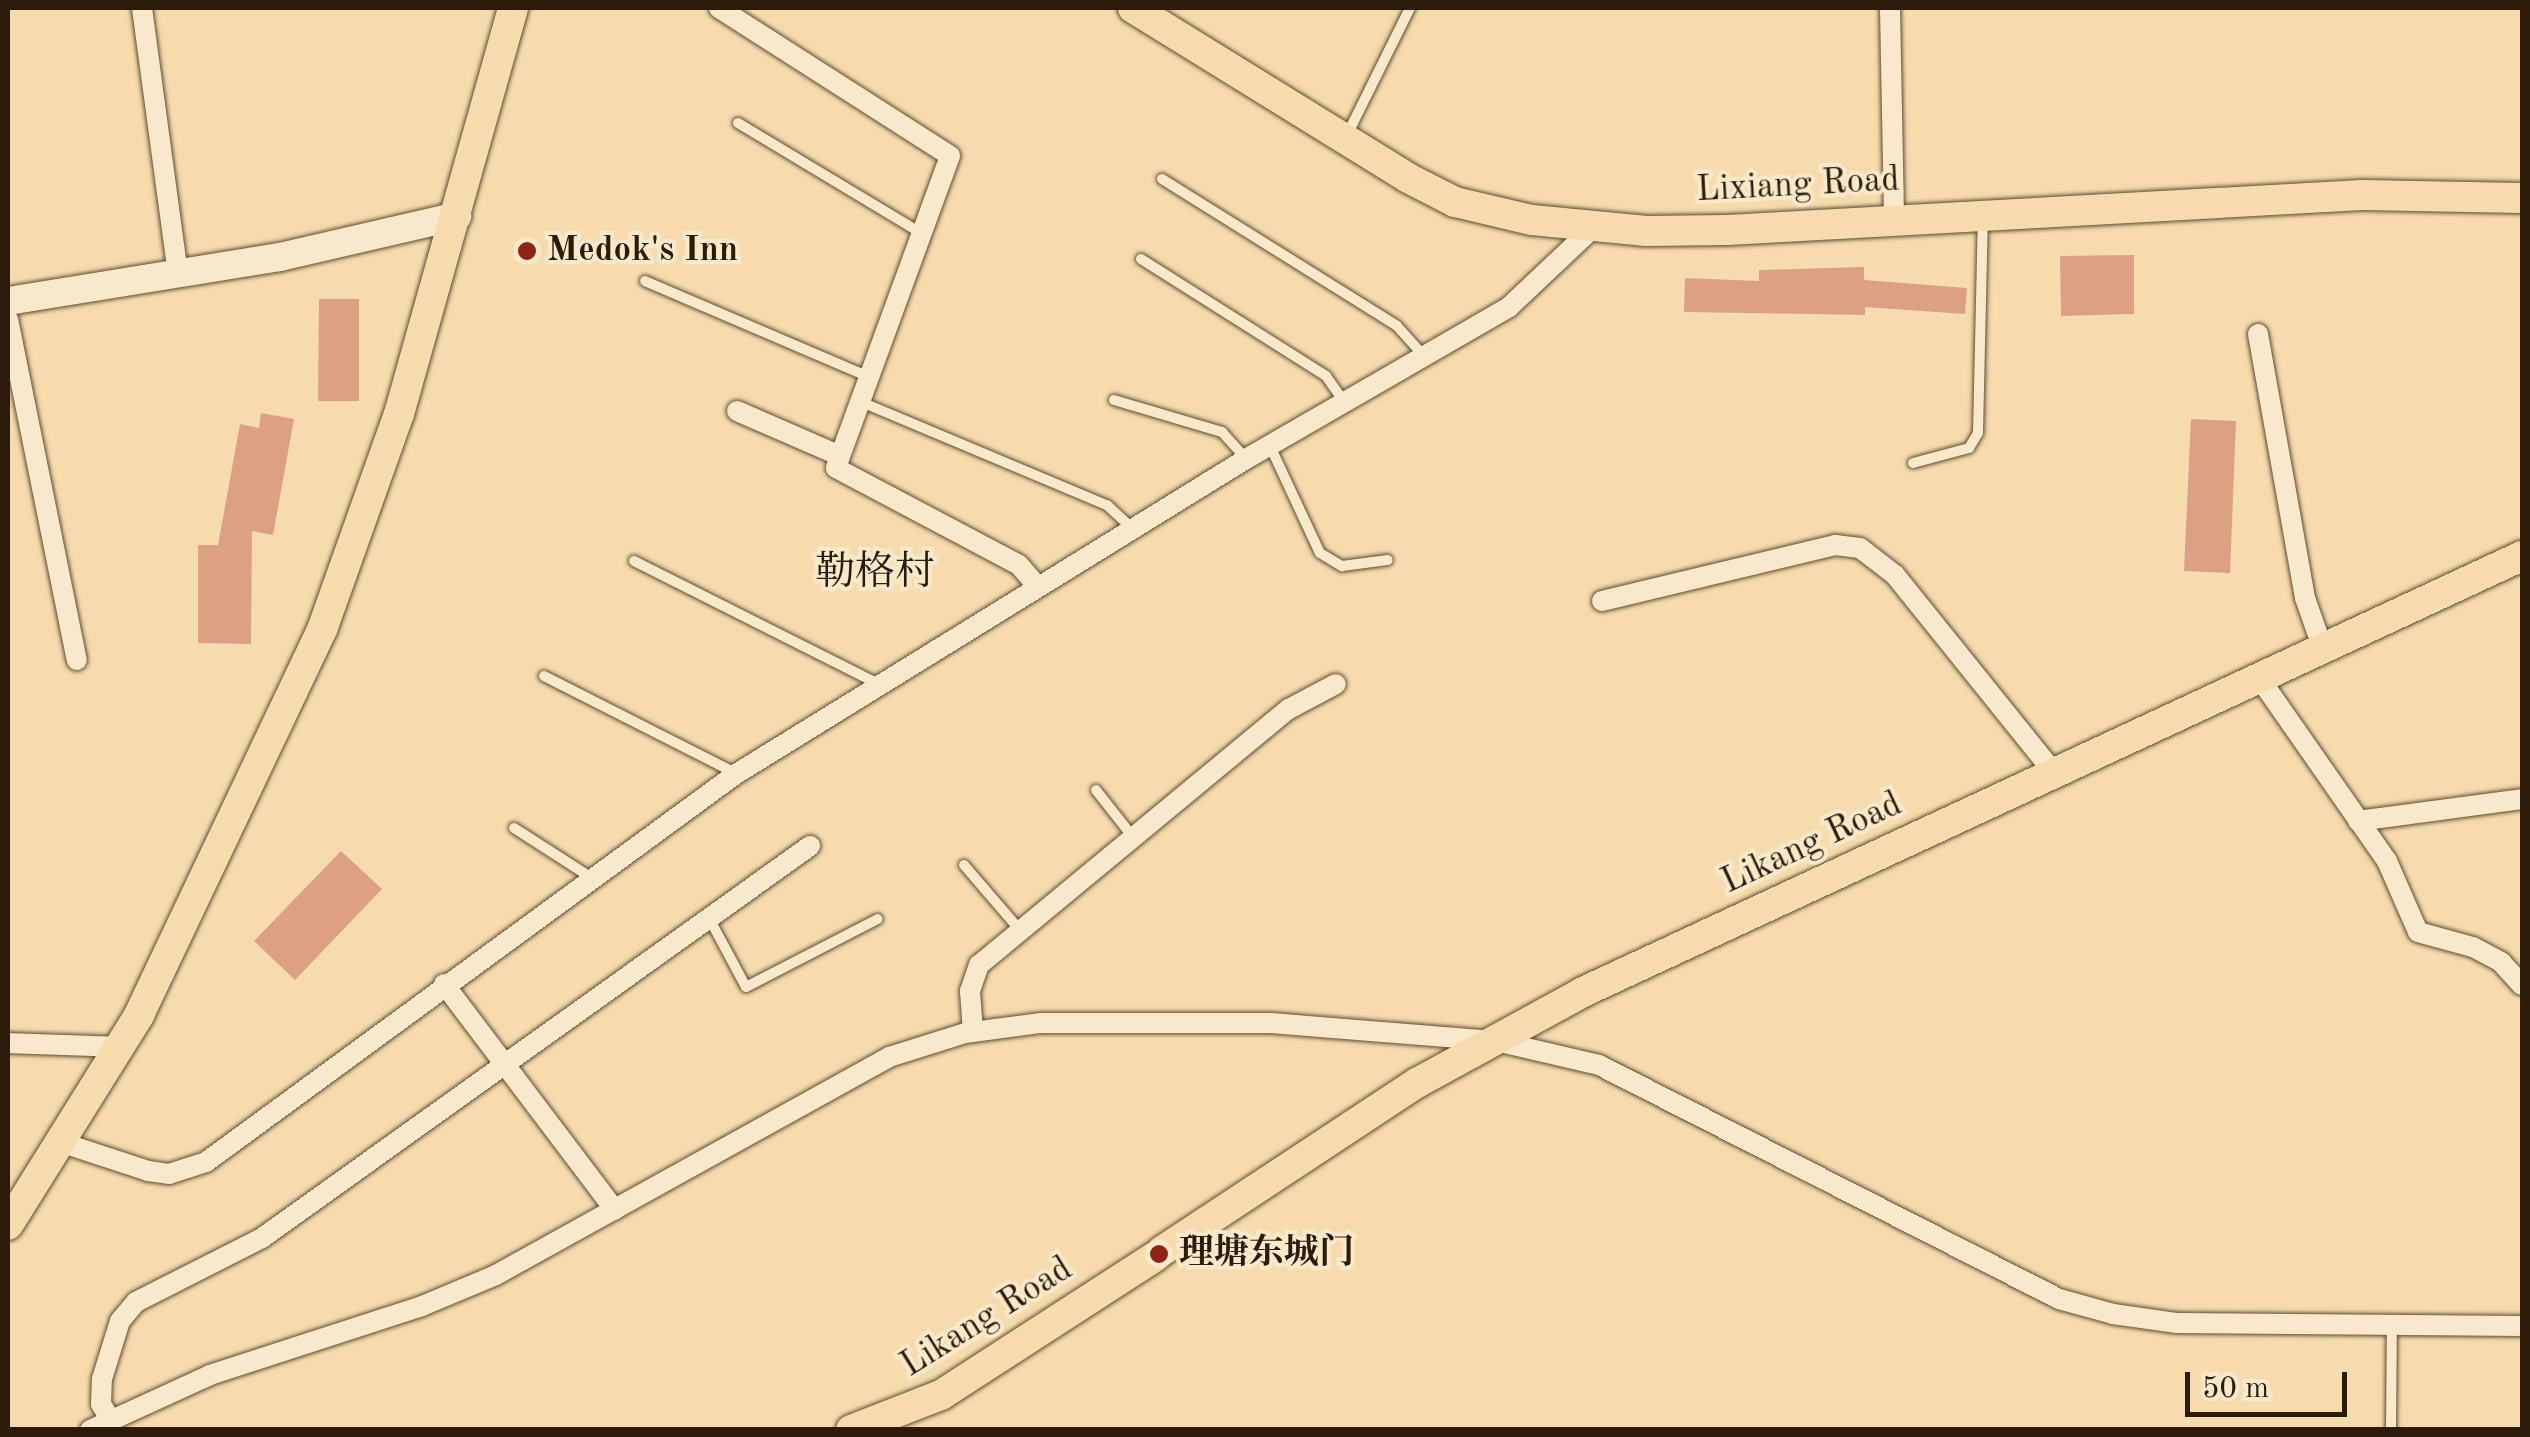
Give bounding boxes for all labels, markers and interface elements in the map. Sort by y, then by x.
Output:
street label: Lixiang Road [1695,160,1901,212]
place label: Medok's Inn [547,230,738,272]
marker: Medok's Inn [516,240,538,262]
district label: 勒格村 [815,550,935,598]
street label: Likang Road [1715,784,1909,904]
place label: 理塘东城门 [1179,1233,1354,1275]
marker: 理塘东城门 [1148,1243,1170,1265]
street label: Likang Road [894,1249,1080,1387]
scale bar [2190,1352,2352,1414]
text: 50 m [2202,1374,2269,1404]

